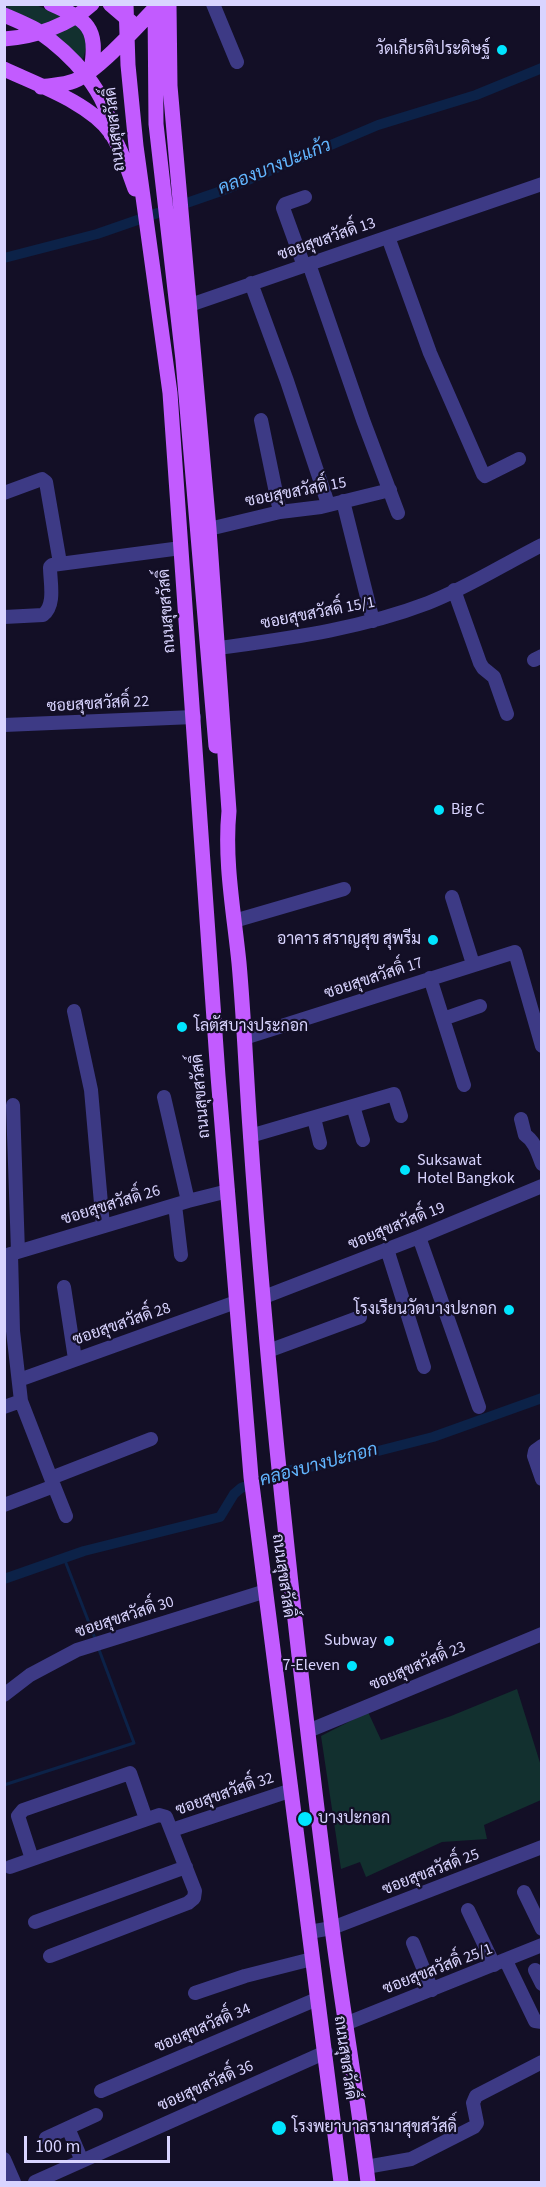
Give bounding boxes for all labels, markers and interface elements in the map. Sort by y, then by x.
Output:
place label: วัดเกียรติประดิษฐ์ [376,40,490,60]
marker: วัดเกียรติประดิษฐ์ [495,43,509,57]
street label: ถนนสุขสวัสดิ์ [102,86,130,172]
water label: คลองบางปะแก้ว [215,136,335,200]
street label: ซอยสุขสวัสดิ์ 13 [275,214,379,266]
street label: ซอยสุขสวัสดิ์ 15 [244,474,348,512]
street label: ถนนสุขสวัสดิ์ [155,568,181,654]
street label: ซอยสุขสวัสดิ์ 15/1 [259,594,377,634]
street label: ซอยสุขสวัสดิ์ 22 [46,693,150,717]
place label: Big C [451,800,485,820]
marker: Big C [432,803,446,817]
place label: อาคาร สราญสุข สุพรีม [277,930,421,950]
marker: อาคาร สราญสุข สุพรีม [426,933,440,947]
street label: ซอยสุขสวัสดิ์ 17 [322,954,426,1004]
place label: โลตัสบางประกอก [194,1017,308,1037]
marker: โลตัสบางประกอก [175,1020,189,1034]
street label: ถนนสุขสวัสดิ์ [189,1053,215,1139]
place label: Suksawat Hotel Bangkok [417,1151,515,1189]
marker: Suksawat Hotel Bangkok [398,1163,412,1177]
street label: ซอยสุขสวัสดิ์ 26 [59,1182,163,1230]
street label: ซอยสุขสวัสดิ์ 19 [346,1199,448,1255]
street label: ซอยสุขสวัสดิ์ 28 [70,1299,174,1351]
place label: โรงเรียนวัดบางปะกอก [354,1300,497,1320]
marker: โรงเรียนวัดบางปะกอก [502,1303,516,1317]
water label: คลองบางปะกอก [258,1440,380,1492]
street label: ถนนสุขสวัสดิ์ [267,1533,297,1619]
street label: ซอยสุขสวัสดิ์ 30 [73,1593,177,1643]
place label: Subway [324,1631,377,1651]
marker: Subway [382,1634,396,1648]
street label: ซอยสุขสวัสดิ์ 23 [367,1638,469,1696]
place label: 7-Eleven [282,1656,340,1676]
marker: 7-Eleven [345,1659,359,1673]
street label: ซอยสุขสวัสดิ์ 32 [173,1769,277,1821]
place label: บางปะกอก [318,1809,390,1829]
marker: บางปะกอก [296,1810,314,1828]
street label: ซอยสุขสวัสดิ์ 25 [380,1846,482,1900]
street label: ซอยสุขสวัสดิ์ 25/1 [380,1940,496,2000]
street label: ซอยสุขสวัสดิ์ 34 [152,2000,254,2058]
street label: ถนนสุขสวัสดิ์ [329,2015,359,2101]
street label: ซอยสุขสวัสดิ์ 36 [155,2057,257,2117]
place label: โรงพยาบาลรามาสุขสวัสดิ์ [292,2118,457,2138]
marker: โรงพยาบาลรามาสุขสวัสดิ์ [270,2119,288,2137]
scale bar [27,2124,172,2162]
text: 100 m [35,2134,80,2159]

